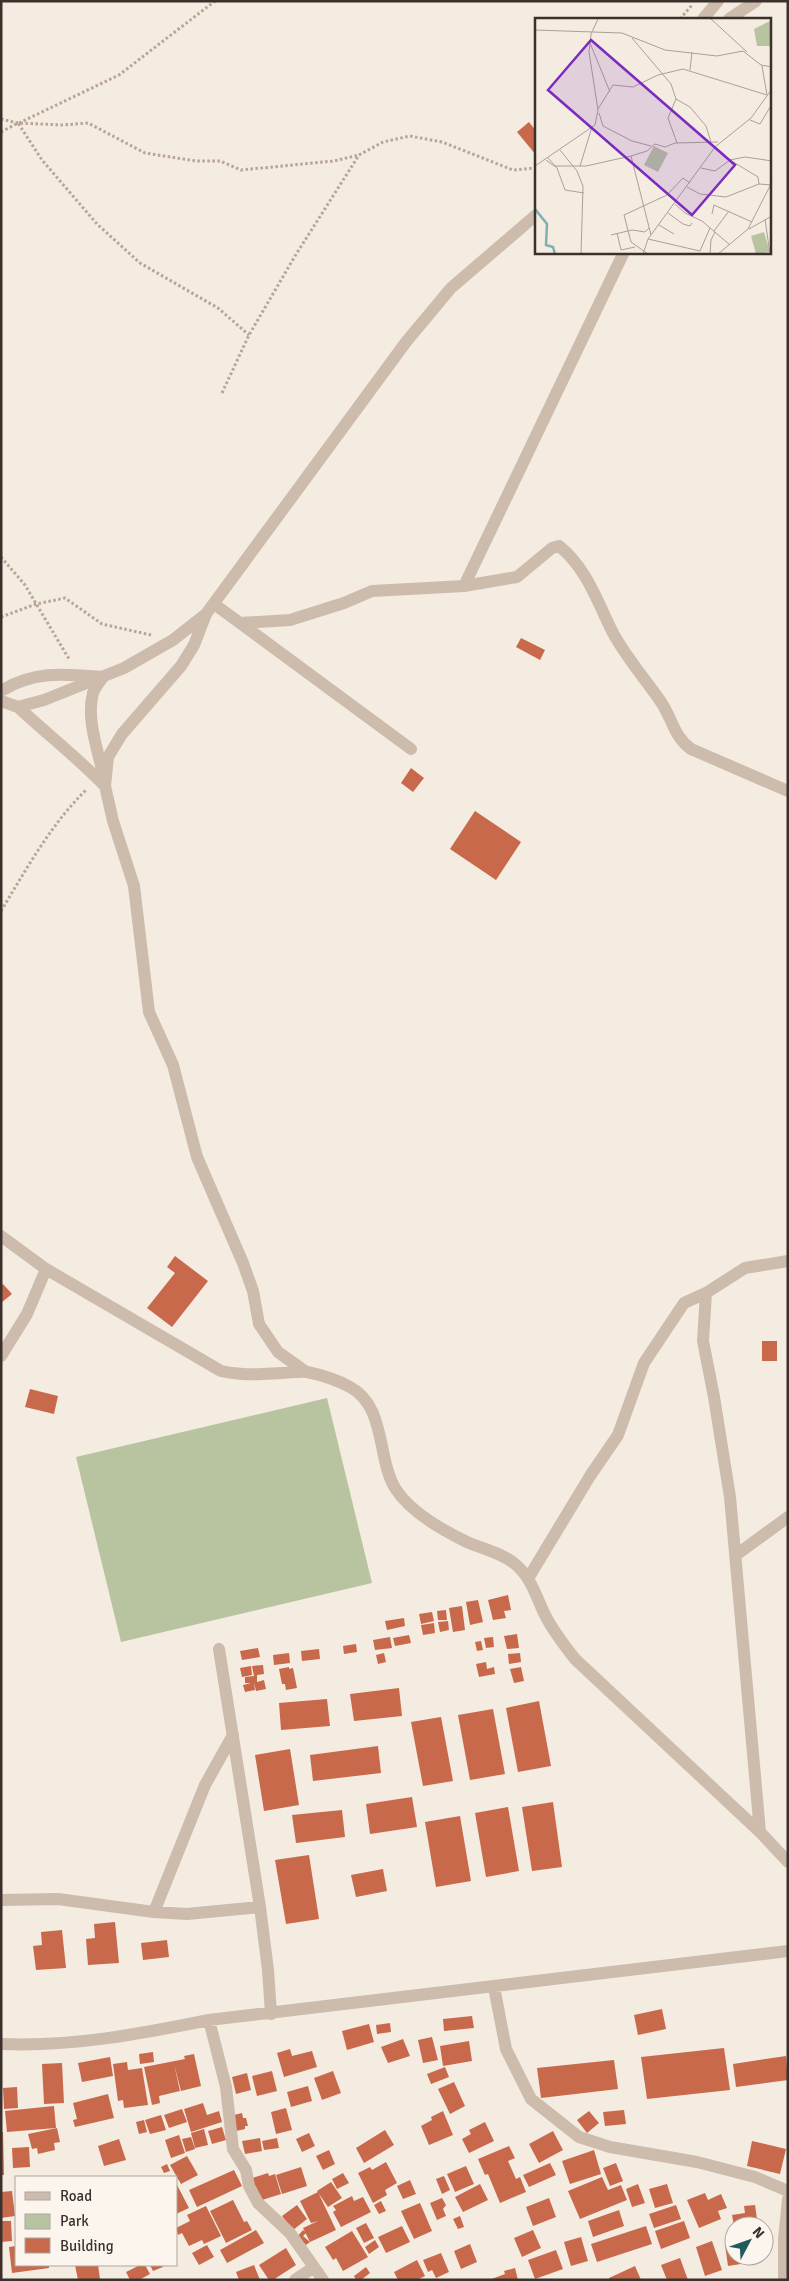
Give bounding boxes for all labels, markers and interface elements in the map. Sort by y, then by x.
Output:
inset map [535,18,772,254]
legend [15,2176,178,2266]
text: Road [60,2187,92,2205]
text: Park [60,2212,89,2230]
north arrow [724,2216,774,2266]
text: N [749,2224,768,2242]
text: Building [60,2237,114,2255]

